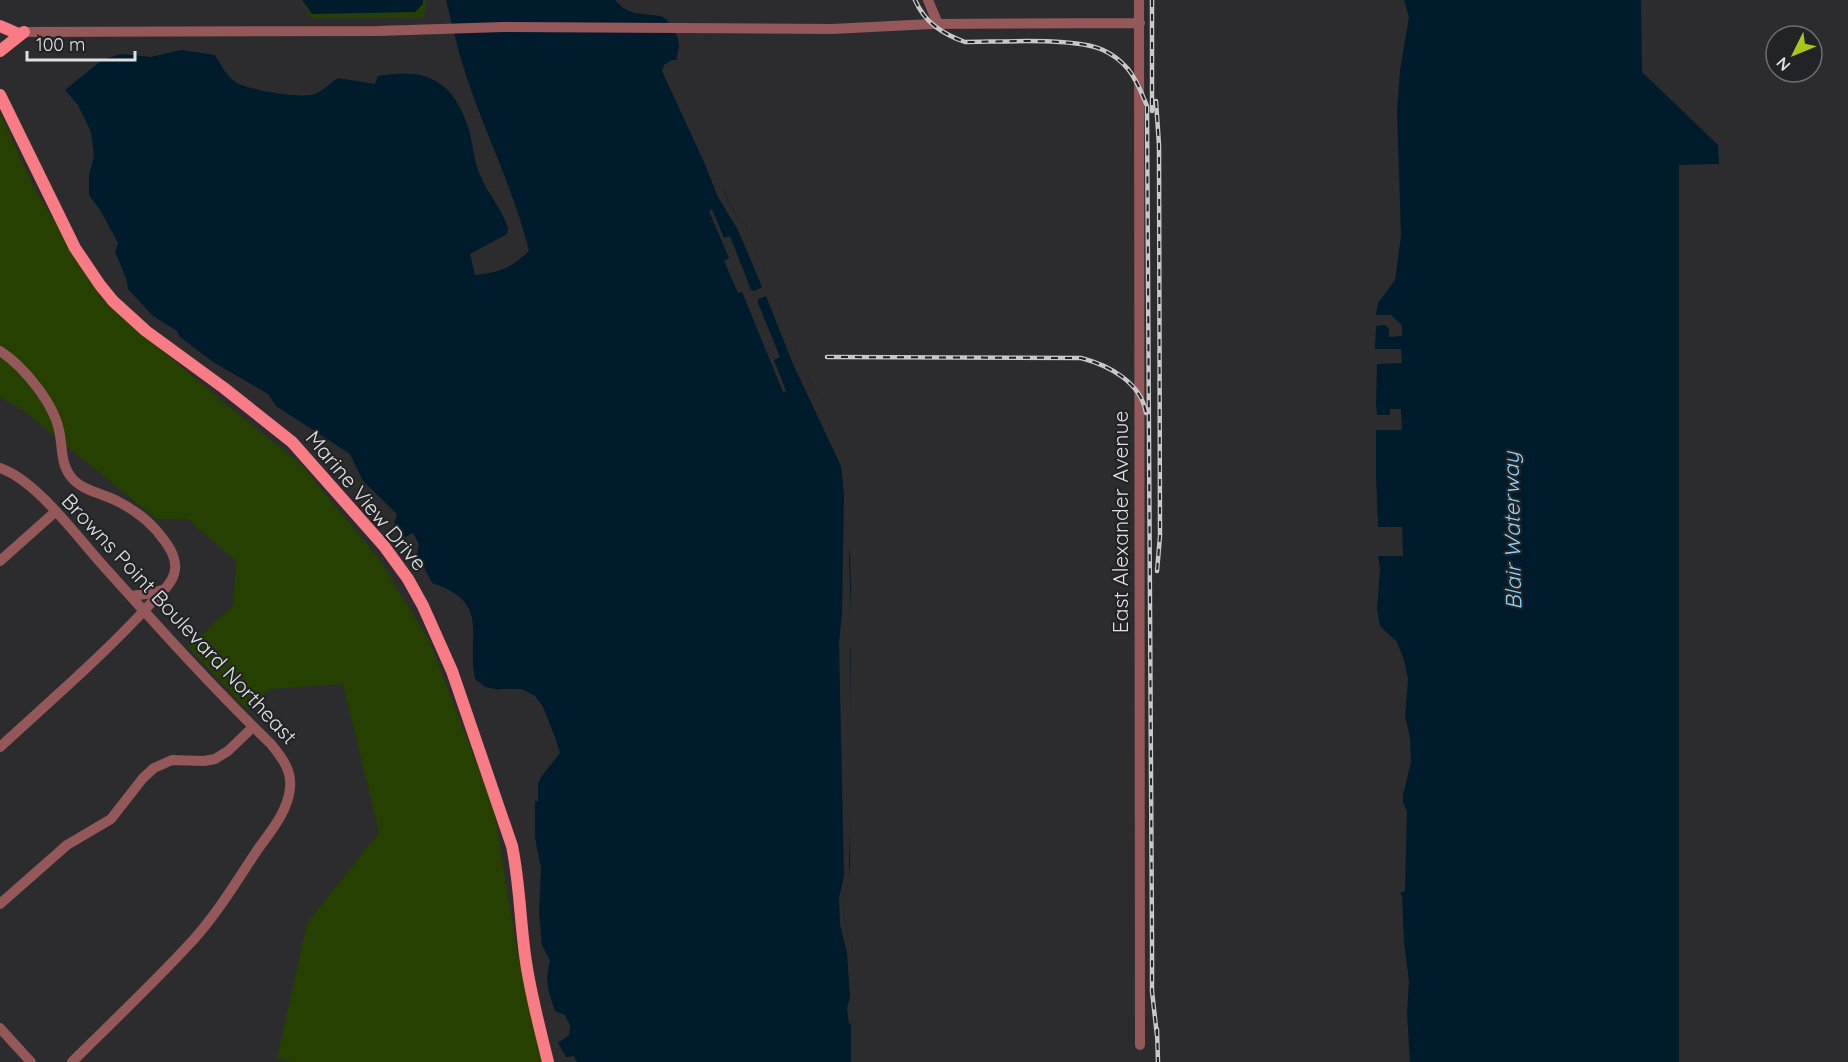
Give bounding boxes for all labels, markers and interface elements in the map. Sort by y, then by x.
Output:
scale bar [27,24,135,62]
north arrow [1764,24,1824,84]
text: 100 m [36,33,85,56]
text: N [1772,53,1794,75]
street label: East Alexander Avenue [1107,411,1133,633]
street label: Marine View Drive [301,425,433,576]
water label: Blair Waterway [1497,450,1527,610]
street label: Browns Point Boulevard Northeast [57,488,303,749]

